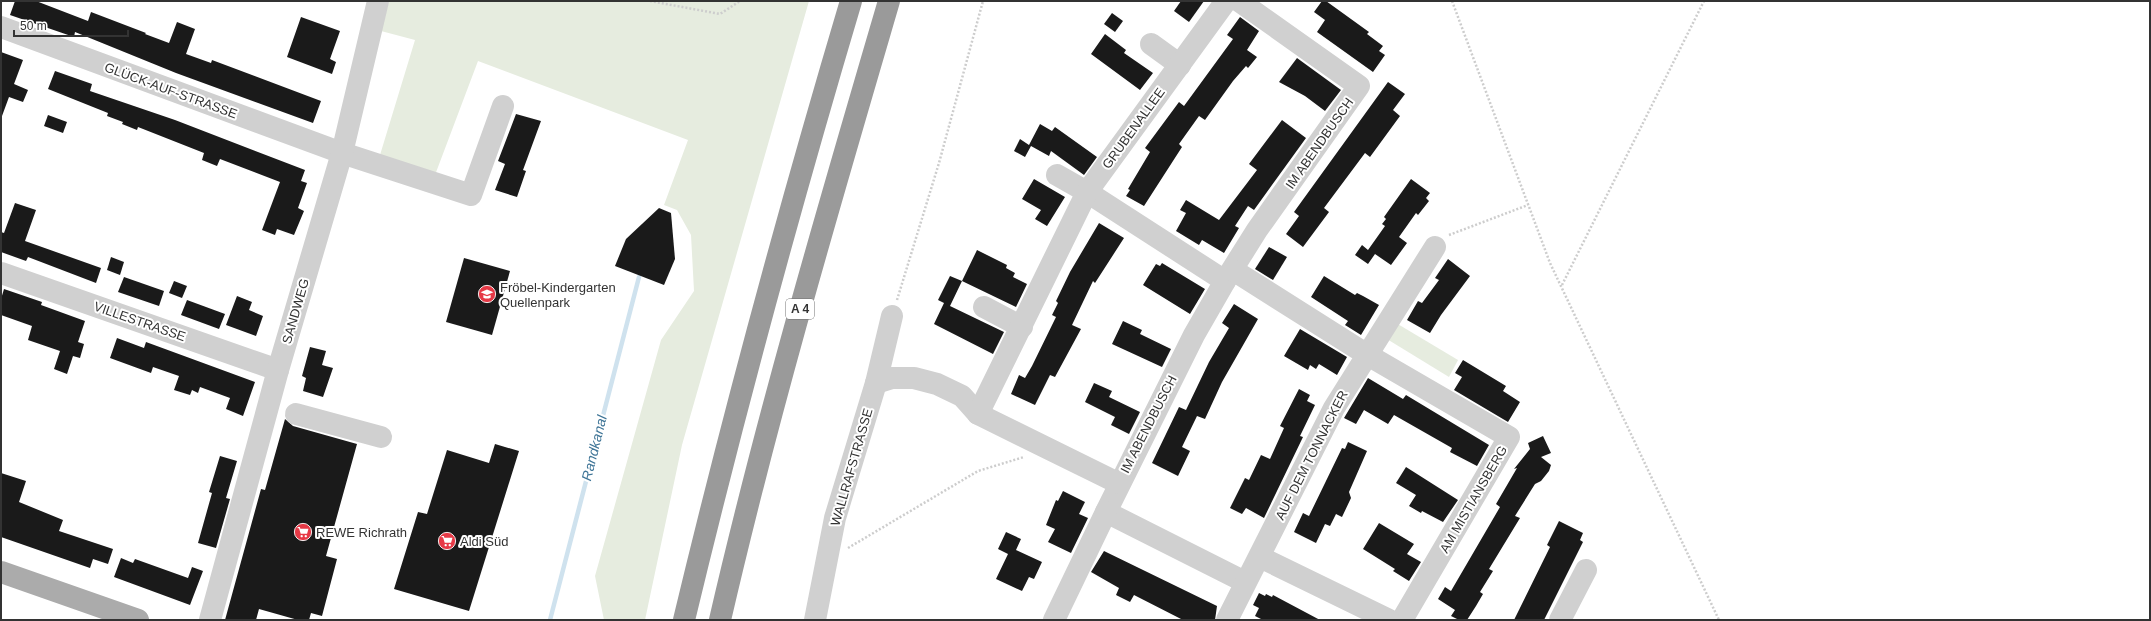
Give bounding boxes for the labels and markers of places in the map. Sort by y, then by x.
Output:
place label: Fröbel-Kindergarten Quellenpark [500,280,616,310]
school or university icon: Fröbel-Kindergarten Quellenpark [477,284,497,304]
supermarket icon: REWE Richrath [293,522,313,542]
place label: REWE Richrath [316,525,407,540]
supermarket icon: Aldi Süd [437,531,457,551]
place label: Aldi Süd [460,534,508,549]

